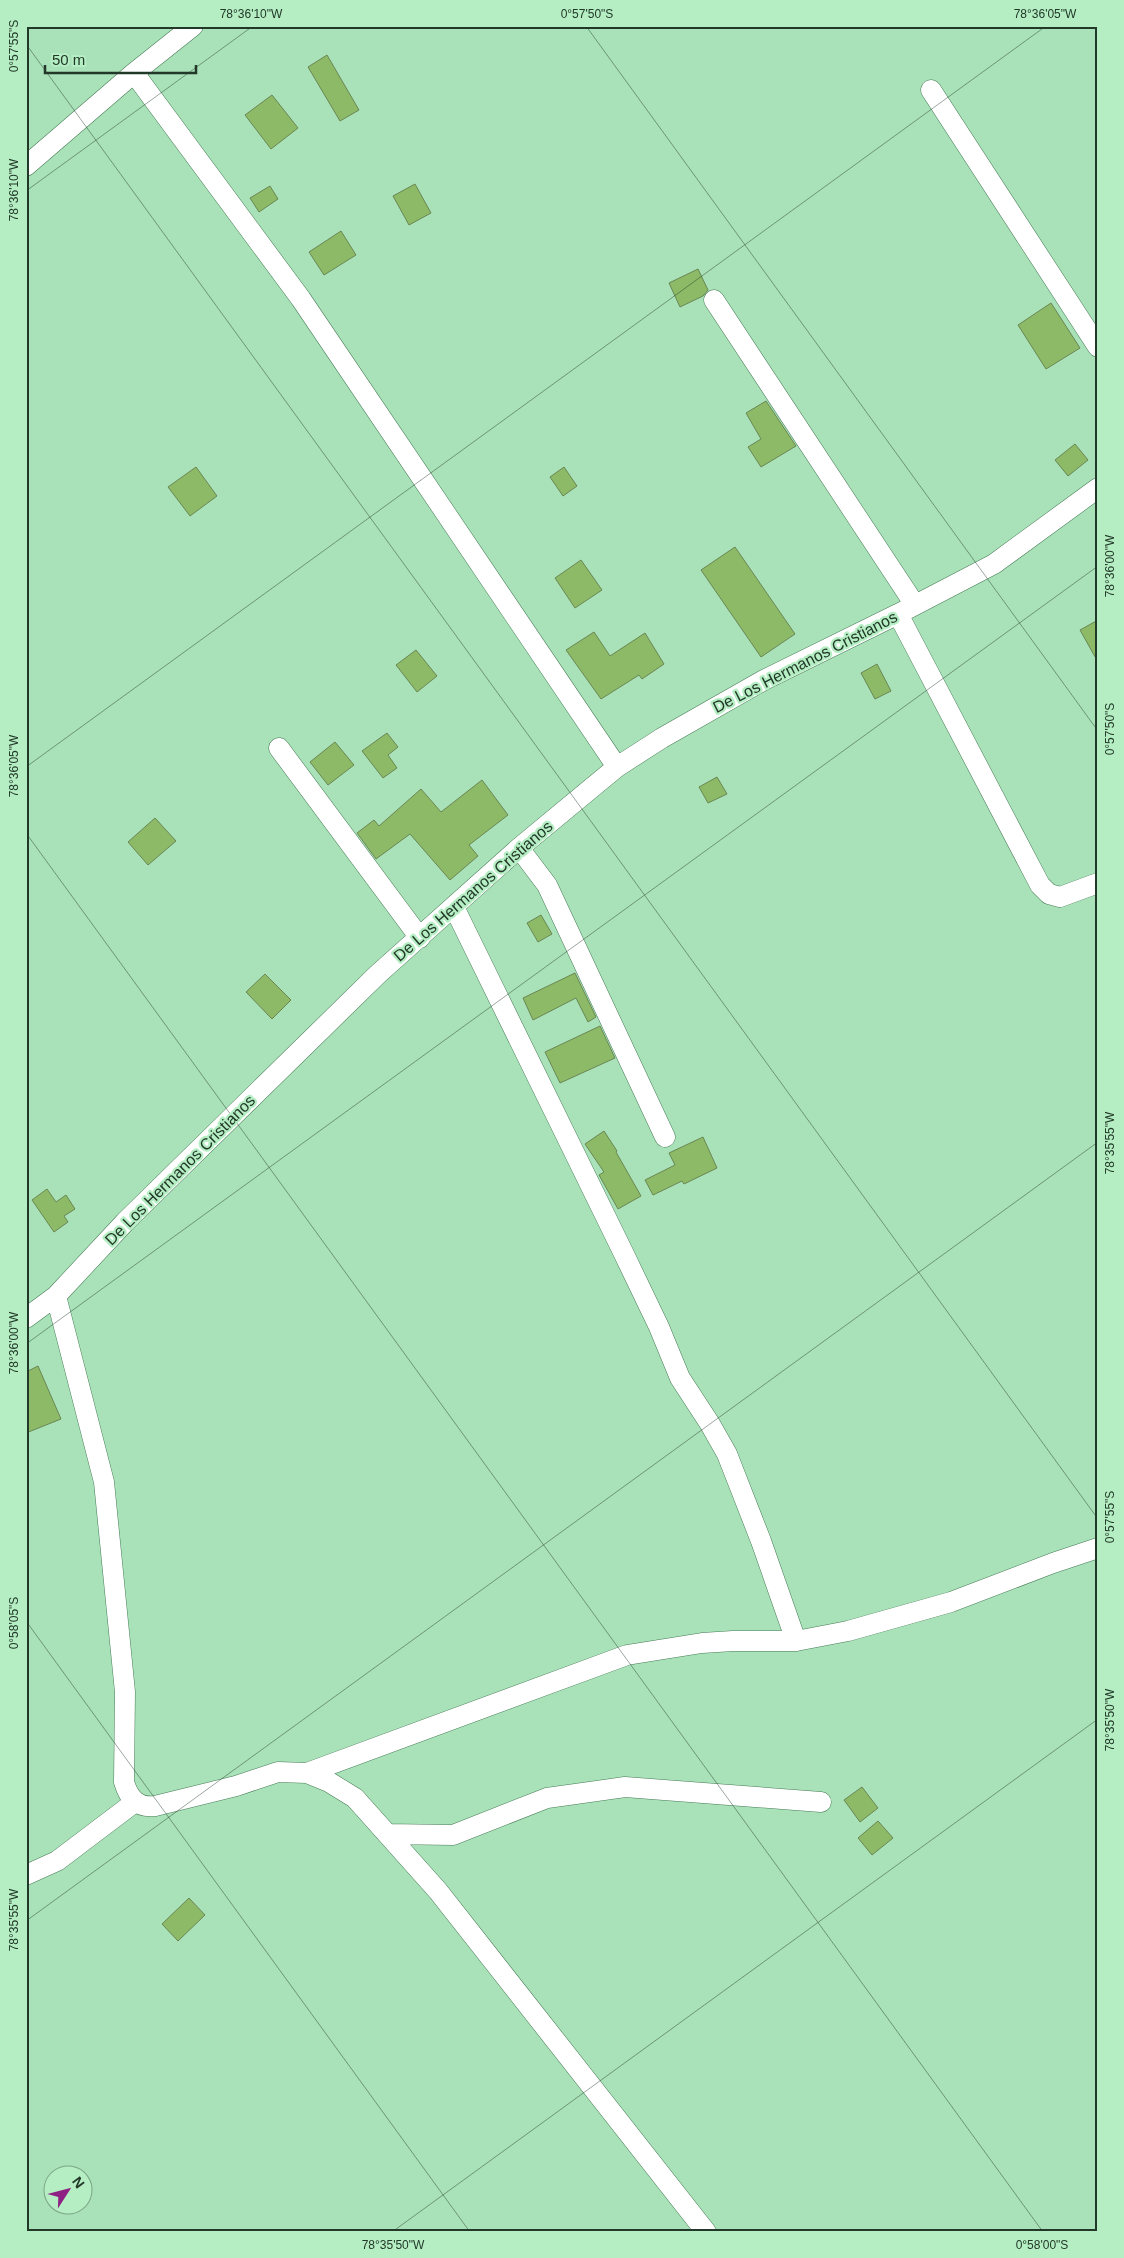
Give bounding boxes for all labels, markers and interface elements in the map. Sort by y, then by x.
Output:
text: 78°36'10"W [220,7,283,21]
text: 0°57'50"S [561,7,613,21]
text: 78°36'05"W [1014,7,1077,21]
text: 0°57'55"S [7,20,21,72]
scale bar [45,42,196,74]
text: 50 m [52,51,85,68]
text: 78°36'10"W [7,158,21,221]
text: 78°36'00"W [1103,534,1117,597]
street label: De Los Hermanos Cristianos [710,608,900,716]
text: 0°57'50"S [1103,703,1117,755]
text: 78°36'05"W [7,734,21,797]
street label: De Los Hermanos Cristianos [390,817,556,965]
street label: De Los Hermanos Cristianos [102,1092,258,1248]
text: 78°35'55"W [1103,1111,1117,1174]
text: 78°36'00"W [7,1311,21,1374]
text: 0°57'55"S [1103,1491,1117,1543]
text: 0°58'05"S [7,1597,21,1649]
text: 78°35'50"W [1103,1688,1117,1751]
text: 78°35'55"W [7,1888,21,1951]
north arrow [42,2166,92,2216]
text: N [69,2174,88,2191]
text: 78°35'50"W [362,2238,425,2252]
text: 0°58'00"S [1016,2238,1068,2252]

